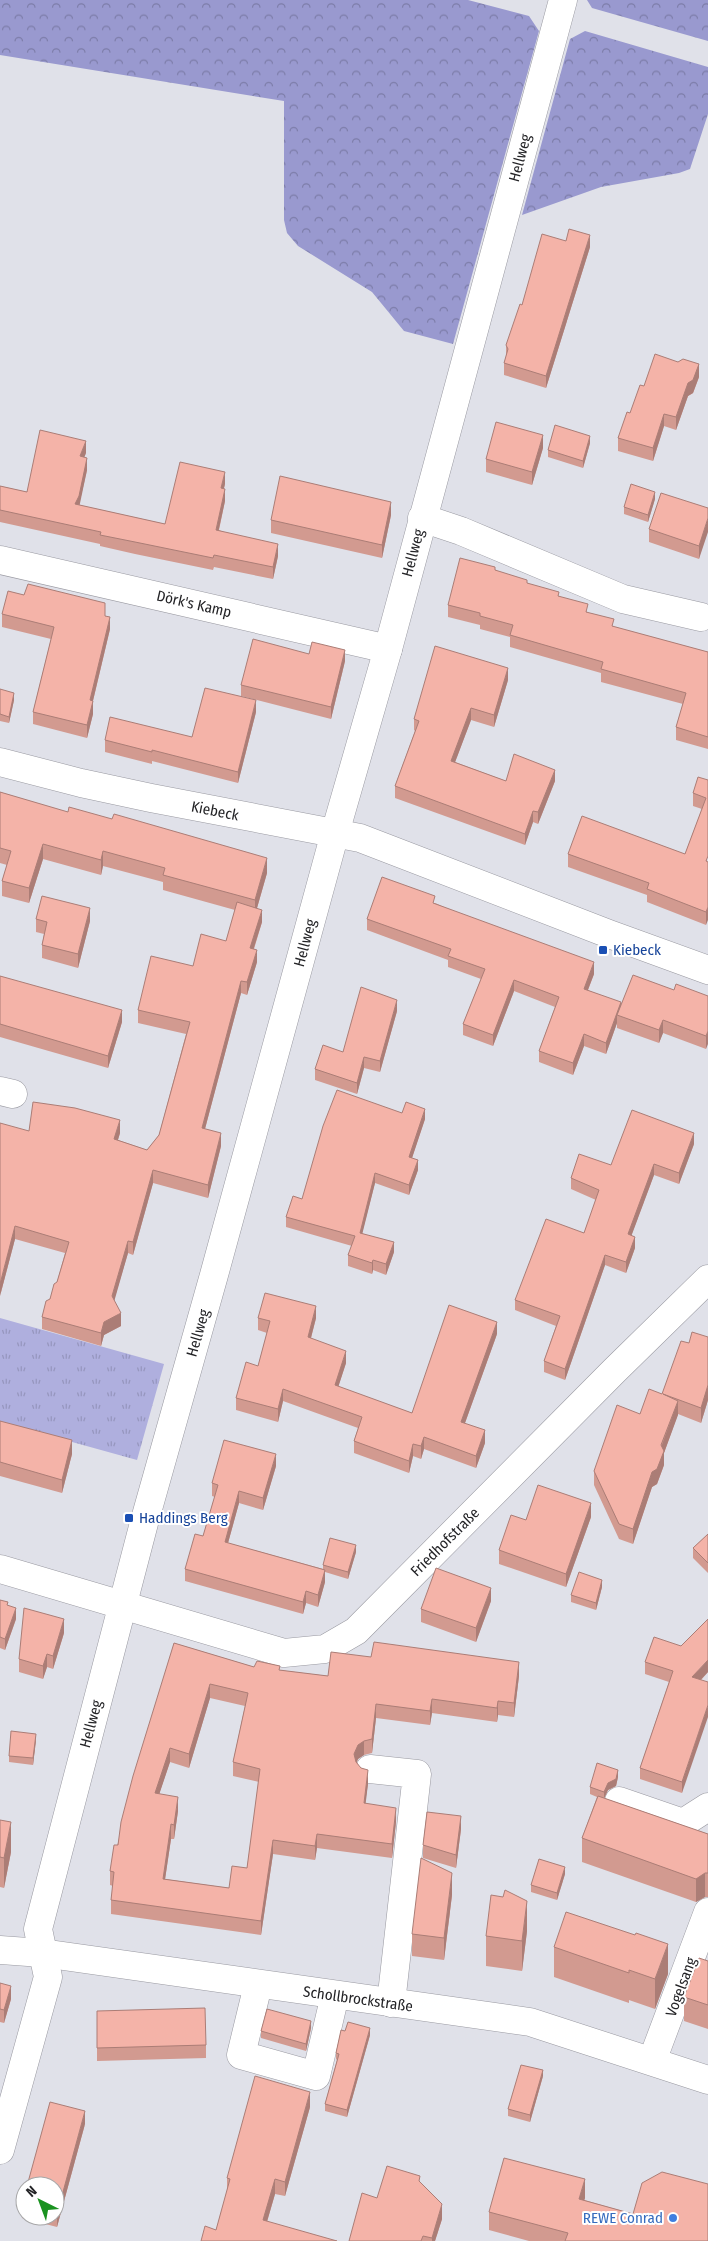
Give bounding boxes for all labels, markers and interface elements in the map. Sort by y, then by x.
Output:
street label: Hellweg [505,132,535,184]
street label: Hellweg [398,527,428,579]
street label: Dörk's Kamp [155,587,233,621]
street label: Kiebeck [190,798,240,824]
street label: Hellweg [290,917,320,969]
place label: Kiebeck [613,941,661,959]
marker: Kiebeck [597,944,609,956]
street label: Hellweg [183,1307,213,1359]
street label: Friedhofstraße [407,1504,483,1580]
place label: Haddings Berg [139,1509,228,1527]
marker: Haddings Berg [123,1512,135,1524]
street label: Hellweg [76,1698,106,1750]
street label: Vogelsang [662,1955,700,2019]
street label: Schollbrockstraße [302,1982,414,2016]
north arrow [15,2176,65,2226]
text: N [23,2183,40,2201]
place label: REWE Conrad [583,2209,663,2227]
marker: REWE Conrad [667,2212,679,2224]

